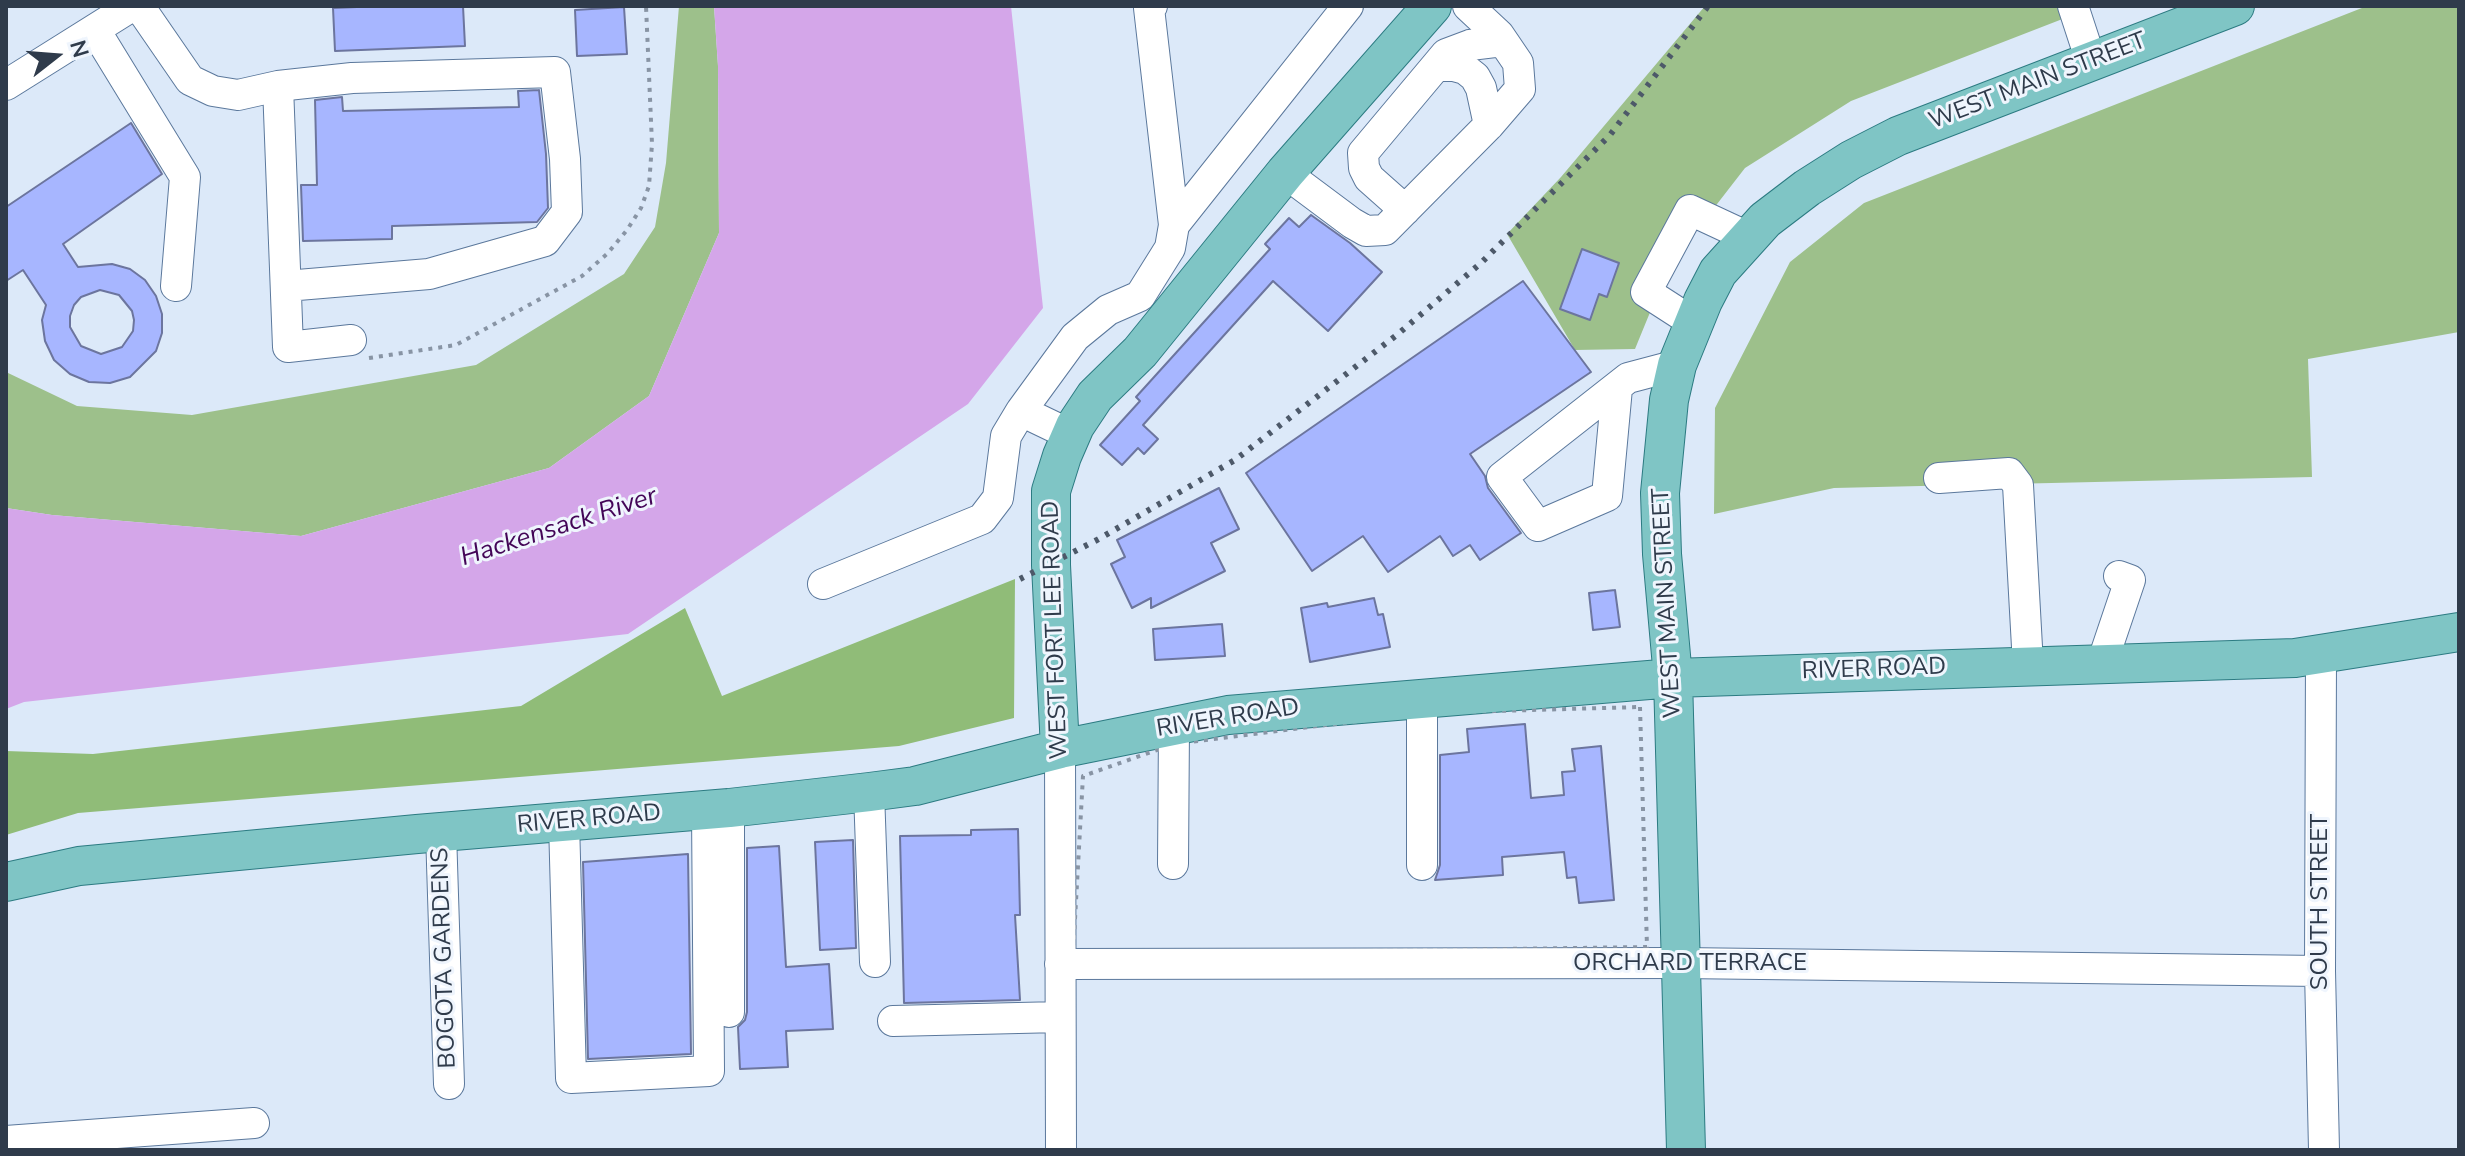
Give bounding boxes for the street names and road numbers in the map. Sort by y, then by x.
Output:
street label: WEST MAIN STREET [1925,27,2151,137]
street label: WEST MAIN STREET [1648,487,1688,719]
street label: WEST FORT LEE ROAD [1037,500,1075,760]
street label: RIVER ROAD [1801,653,1947,687]
street label: RIVER ROAD [1154,693,1302,745]
street label: RIVER ROAD [516,799,662,841]
street label: SOUTH STREET [2307,814,2335,990]
street label: BOGOTA GARDENS [427,847,463,1069]
street label: ORCHARD TERRACE [1573,950,1807,978]

